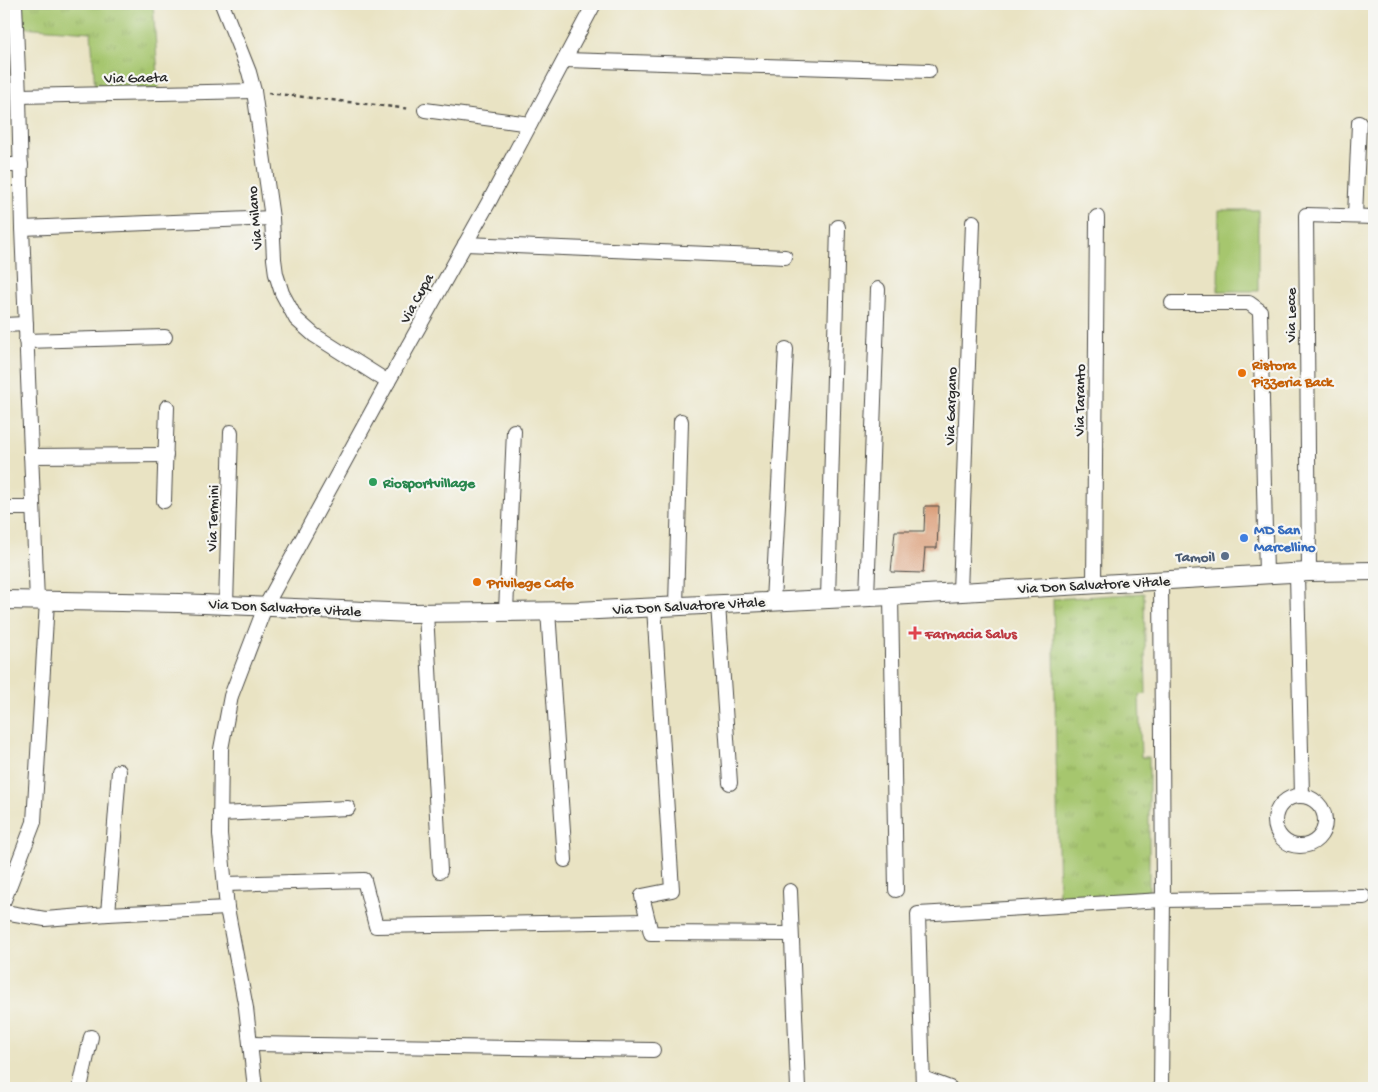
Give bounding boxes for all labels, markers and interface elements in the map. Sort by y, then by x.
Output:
street label: Via Gaeta [103,69,169,89]
street label: Via Milano [244,185,268,251]
street label: Via Cupa [396,270,439,328]
street label: Via Lecce [1283,287,1301,343]
place label: Ristora Pizzeria Back [1251,357,1335,392]
street label: Via Taranto [1071,364,1091,437]
street label: Via Gargano [942,366,962,447]
marker: Ristora Pizzeria Back [1236,367,1248,379]
place label: Riosportvillage [382,475,476,493]
marker: Riosportvillage [367,476,379,488]
street label: Via Termini [204,484,224,553]
place label: MD San Marcellino [1254,522,1316,557]
marker: MD San Marcellino [1238,532,1250,544]
place label: Tamoil [1175,549,1216,567]
marker: Tamoil [1219,550,1231,562]
street label: Via Don Salvatore Vitale [1016,573,1171,599]
place label: Privilege Cafe [486,575,575,593]
marker: Privilege Cafe [471,576,483,588]
street label: Via Don Salvatore Vitale [611,594,766,620]
street label: Via Don Salvatore Vitale [207,596,362,622]
place label: Farmacia Salus [924,626,1018,644]
marker: Farmacia Salus [909,627,921,639]

